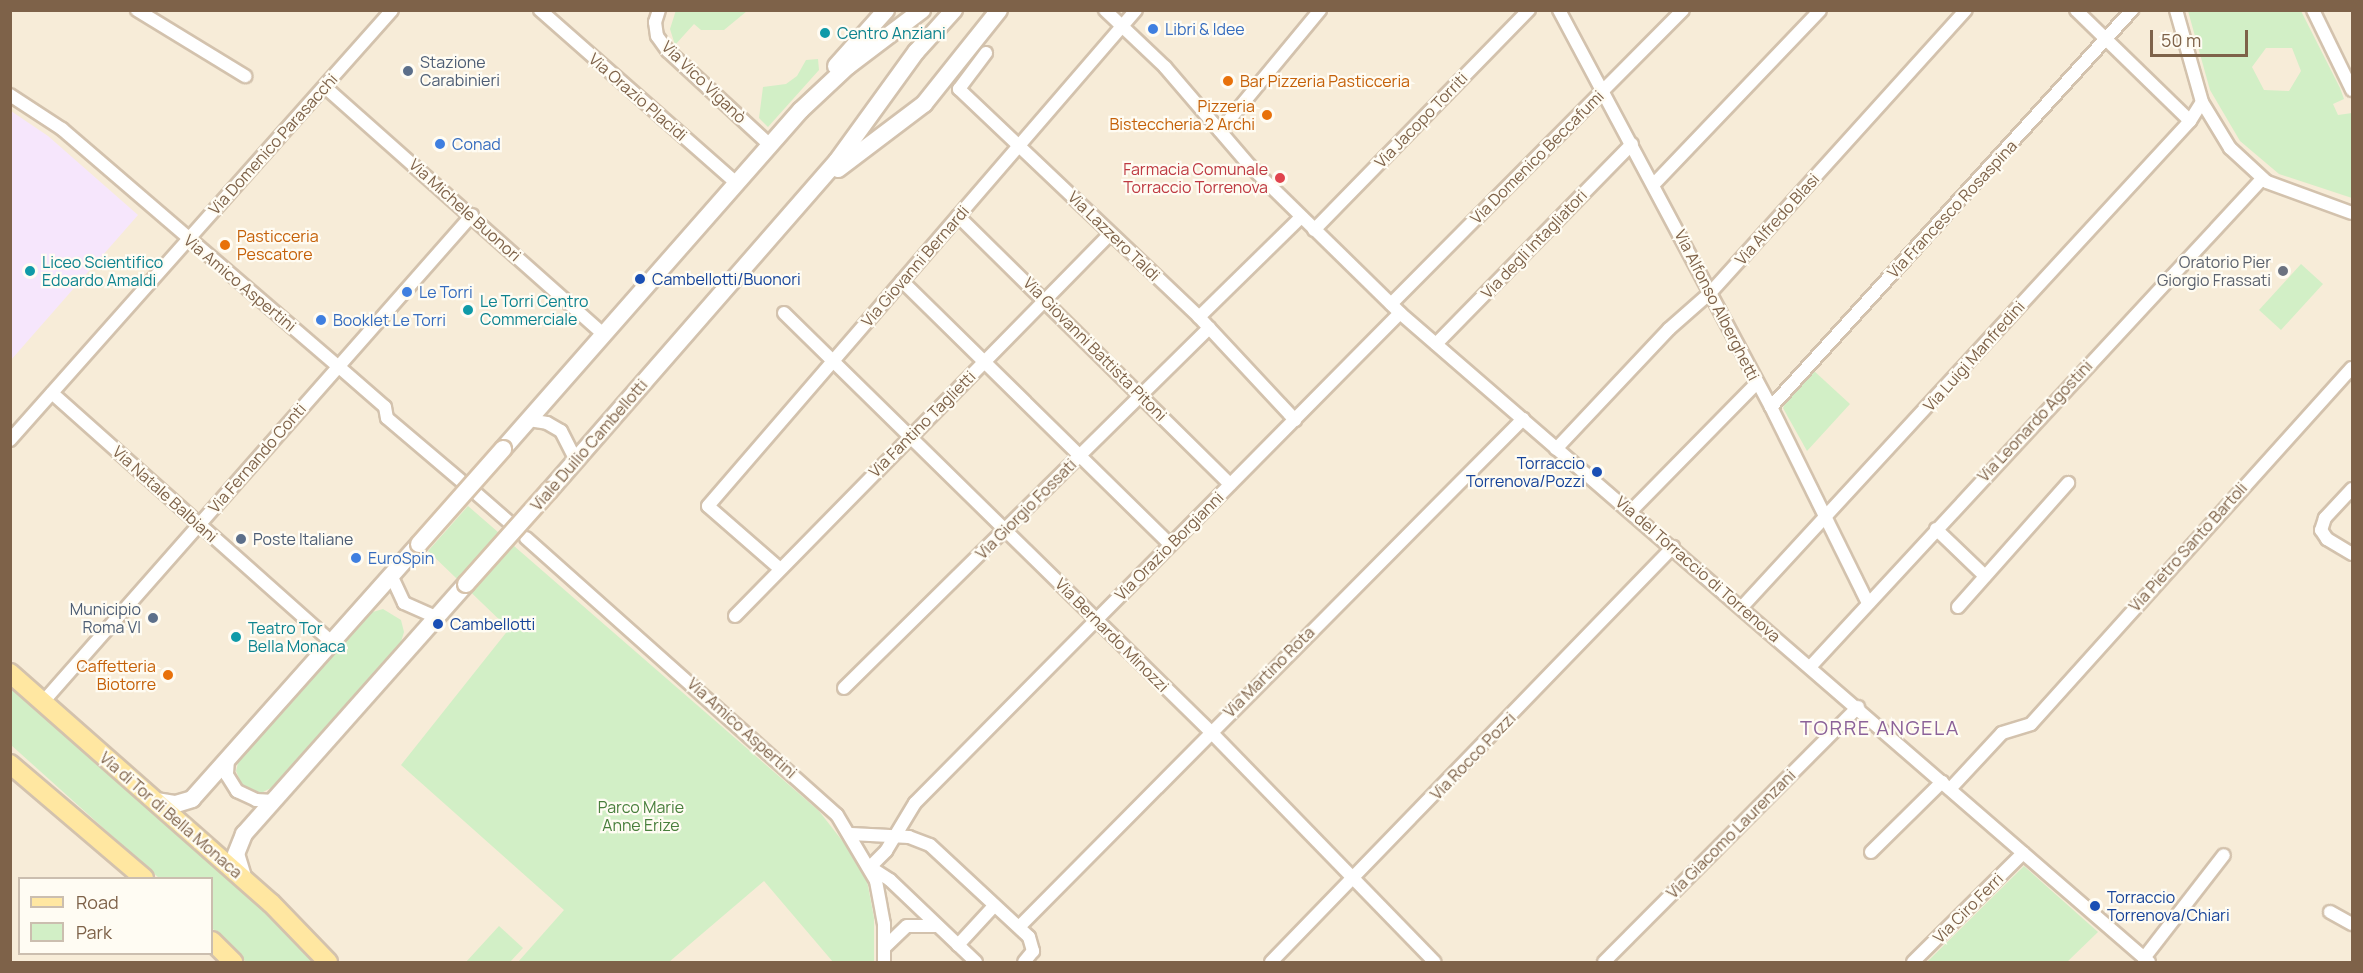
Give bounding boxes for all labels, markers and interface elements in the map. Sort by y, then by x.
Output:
scale bar [2153,18,2250,56]
place label: Libri & Idee [1165,19,1245,39]
marker: Libri & Idee [1146,22,1160,36]
place label: Centro Anziani [837,23,946,43]
marker: Centro Anziani [818,26,832,40]
text: 50 m [2161,28,2201,52]
street label: Via Vico Viganò [658,37,750,127]
street label: Via Orazio Placidi [585,49,691,145]
place label: Stazione Carabinieri [420,52,500,90]
marker: Stazione Carabinieri [401,64,415,78]
street label: Via Jacopo Torriti [1371,68,1471,172]
street label: Via Domenico Parasacchi [205,70,341,218]
place label: Bar Pizzeria Pasticceria [1240,71,1410,91]
marker: Bar Pizzeria Pasticceria [1221,74,1235,88]
street label: Via Domenico Beccafumi [1466,86,1608,228]
place label: Pizzeria Bisteccheria 2 Archi [1110,96,1255,134]
marker: Pizzeria Bisteccheria 2 Archi [1260,108,1274,122]
place label: Conad [452,134,501,154]
street label: Via Francesco Rosaspina [1883,136,2021,282]
marker: Conad [433,137,447,151]
street label: Via Michele Buonori [405,155,525,265]
place label: Farmacia Comunale Torraccio Torrenova [1123,159,1268,197]
street label: Via Alfredo Blasi [1731,169,1823,269]
marker: Farmacia Comunale Torraccio Torrenova [1273,171,1287,185]
street label: Via degli Intagliatori [1477,186,1591,302]
street label: Via Lazzero Taldi [1064,187,1164,285]
street label: Via Giovanni Bernardi [857,202,973,330]
place label: Pasticceria Pescatore [237,226,319,264]
street label: Via Alfonso Alberghetti [1671,226,1763,384]
street label: Via Amico Aspertini [180,231,300,335]
marker: Pasticceria Pescatore [218,238,232,252]
place label: Liceo Scientifico Edoardo Amaldi [42,252,163,290]
place label: Oratorio Pier Giorgio Frassati [2157,252,2271,290]
marker: Liceo Scientifico Edoardo Amaldi [23,264,37,278]
marker: Oratorio Pier Giorgio Frassati [2276,264,2290,278]
place label: Cambellotti/Buonori [652,269,801,289]
marker: Cambellotti/Buonori [633,272,647,286]
street label: Via Giovanni Battista Pitoni [1019,273,1171,425]
place label: Le Torri [419,282,473,302]
marker: Le Torri [400,285,414,299]
place label: Le Torri Centro Commerciale [480,291,588,329]
street label: Via Luigi Manfredini [1919,297,2029,415]
marker: Le Torri Centro Commerciale [461,303,475,317]
place label: Booklet Le Torri [333,310,446,330]
marker: Booklet Le Torri [314,313,328,327]
street label: Via Leonardo Agostini [1974,356,2096,486]
street label: Via Fantino Taglietti [865,367,979,481]
street label: Viale Duilio Cambellotti [527,375,651,515]
street label: Via Fernando Conti [204,399,310,517]
street label: Via Natale Balbiani [109,442,221,546]
place label: Torraccio Torrenova/Pozzi [1466,453,1585,491]
street label: Via Giorgio Fossati [972,455,1080,563]
marker: Torraccio Torrenova/Pozzi [1590,465,1604,479]
street label: Via Pietro Santo Bartoli [2125,478,2251,616]
street label: Via Orazio Borgianni [1111,488,1227,604]
street label: Via del Torraccio di Torrenova [1612,492,1784,646]
place label: Poste Italiane [253,529,353,549]
marker: Poste Italiane [234,532,248,546]
place label: EuroSpin [368,548,434,568]
marker: EuroSpin [349,551,363,565]
street label: Via Bernardo Minozzi [1051,574,1173,696]
place label: Municipio Roma VI [70,599,141,637]
marker: Municipio Roma VI [146,611,160,625]
place label: Cambellotti [450,614,535,634]
marker: Cambellotti [431,617,445,631]
place label: Teatro Tor Bella Monaca [248,618,346,656]
street label: Via Martino Rota [1220,623,1318,721]
marker: Teatro Tor Bella Monaca [229,630,243,644]
place label: Caffetteria Biotorre [76,656,156,694]
marker: Caffetteria Biotorre [161,668,175,682]
street label: Via Amico Aspertini [683,674,801,782]
street label: Via Rocco Pozzi [1426,708,1520,804]
district label: TORRE ANGELA [1800,715,1960,739]
street label: Via di Tor di Bella Monaca [96,748,246,882]
street label: Via Giacomo Laurenzani [1663,766,1799,902]
park label: Parco Marie Anne Erize [598,797,684,835]
street label: Via Ciro Ferri [1929,869,2007,947]
legend [18,877,213,955]
place label: Torraccio Torrenova/Chiari [2107,887,2230,925]
text: Road [76,890,119,914]
marker: Torraccio Torrenova/Chiari [2088,899,2102,913]
text: Park [76,920,112,944]

